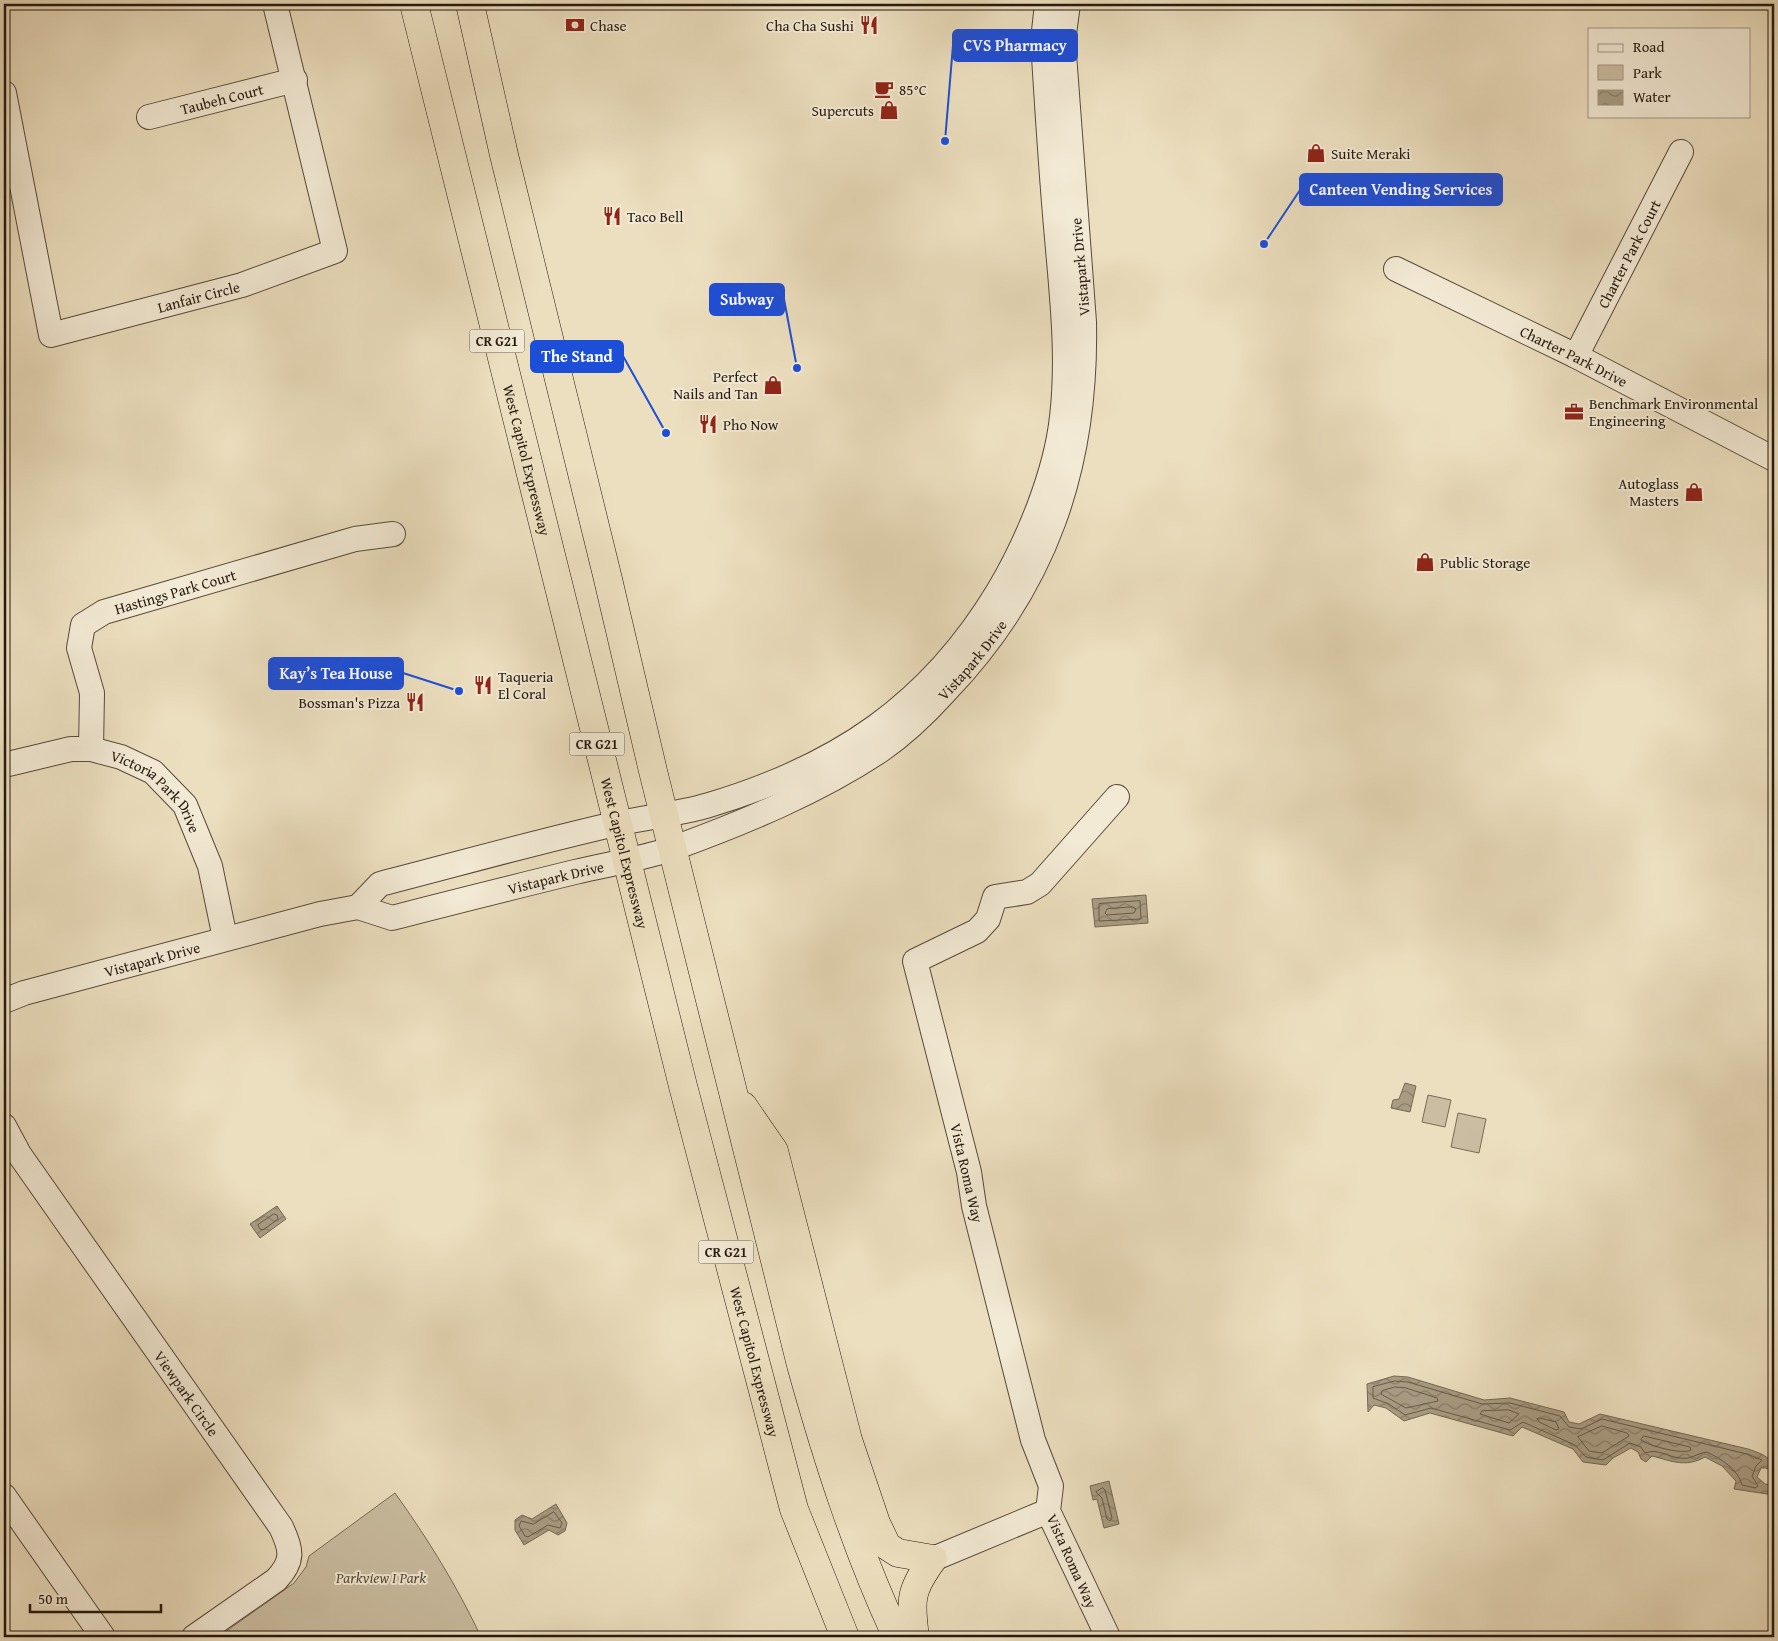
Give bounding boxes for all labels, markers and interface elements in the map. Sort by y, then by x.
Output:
bank icon: Chase [564,14,586,36]
restaurant icon: Cha Cha Sushi [858,14,880,36]
place label: Chase [590,15,627,36]
place label: Cha Cha Sushi [766,15,854,36]
legend [1588,28,1750,118]
callout: CVS Pharmacy [953,30,1077,61]
text: CVS Pharmacy [963,33,1068,57]
text: Road [1633,36,1664,57]
text: Park [1633,62,1662,83]
street label: Taubeh Court [178,78,266,119]
cafe icon: 85°C [873,78,895,100]
place label: 85°C [899,79,927,100]
text: Water [1633,86,1671,107]
shop icon: Supercuts [878,99,900,121]
place label: Supercuts [811,100,874,121]
shop icon: Suite Meraki [1305,142,1327,164]
place label: Suite Meraki [1331,143,1411,164]
callout: Canteen Vending Services [1300,174,1502,205]
text: Canteen Vending Services [1310,177,1493,201]
street label: Charter Park Court [1592,195,1666,312]
restaurant icon: Taco Bell [601,205,623,227]
place label: Taco Bell [627,206,683,227]
street label: Vistapark Drive [1065,217,1095,317]
street label: Lanfair Circle [155,276,242,317]
callout: Subway [710,284,784,315]
text: Subway [720,287,775,311]
street label: Charter Park Drive [1517,320,1631,392]
road number: CR G21 [470,330,524,352]
callout: The Stand [531,341,623,372]
text: The Stand [541,344,614,368]
place label: Perfect Nails and Tan [673,366,759,404]
shop icon: Perfect Nails and Tan [762,374,784,396]
street label: West Capitol Expressway [498,382,556,538]
place label: Benchmark Environmental Engineering [1589,393,1758,431]
office icon: Benchmark Environmental Engineering [1563,401,1585,423]
restaurant icon: Pho Now [697,413,719,435]
place label: Pho Now [723,414,779,435]
place label: Autoglass Masters [1618,473,1679,511]
shop icon: Autoglass Masters [1683,481,1705,503]
shop icon: Public Storage [1414,551,1436,573]
place label: Public Storage [1440,552,1530,573]
street label: Hastings Park Court [112,564,239,619]
street label: Vistapark Drive [932,615,1011,704]
callout: Kay’s Tea House [269,658,403,689]
text: Kay’s Tea House [279,661,393,685]
place label: Taqueria El Coral [498,666,553,704]
restaurant icon: Taqueria El Coral [472,674,494,696]
restaurant icon: Bossman's Pizza [404,691,426,713]
place label: Bossman's Pizza [299,692,400,713]
road number: CR G21 [570,732,624,756]
street label: Victoria Park Drive [108,744,206,836]
street label: West Capitol Expressway [596,775,654,931]
street label: Vistapark Drive [505,855,606,899]
street label: Vistapark Drive [102,936,202,982]
street label: Vista Roma Way [945,1121,989,1225]
road number: CR G21 [698,1240,754,1264]
street label: West Capitol Expressway [726,1284,785,1440]
street label: Viewpark Circle [150,1346,224,1440]
street label: Vista Roma Way [1042,1510,1102,1612]
park label: Parkview I Park [335,1567,426,1588]
scale bar [30,1581,161,1613]
text: 50 m [38,1588,69,1609]

